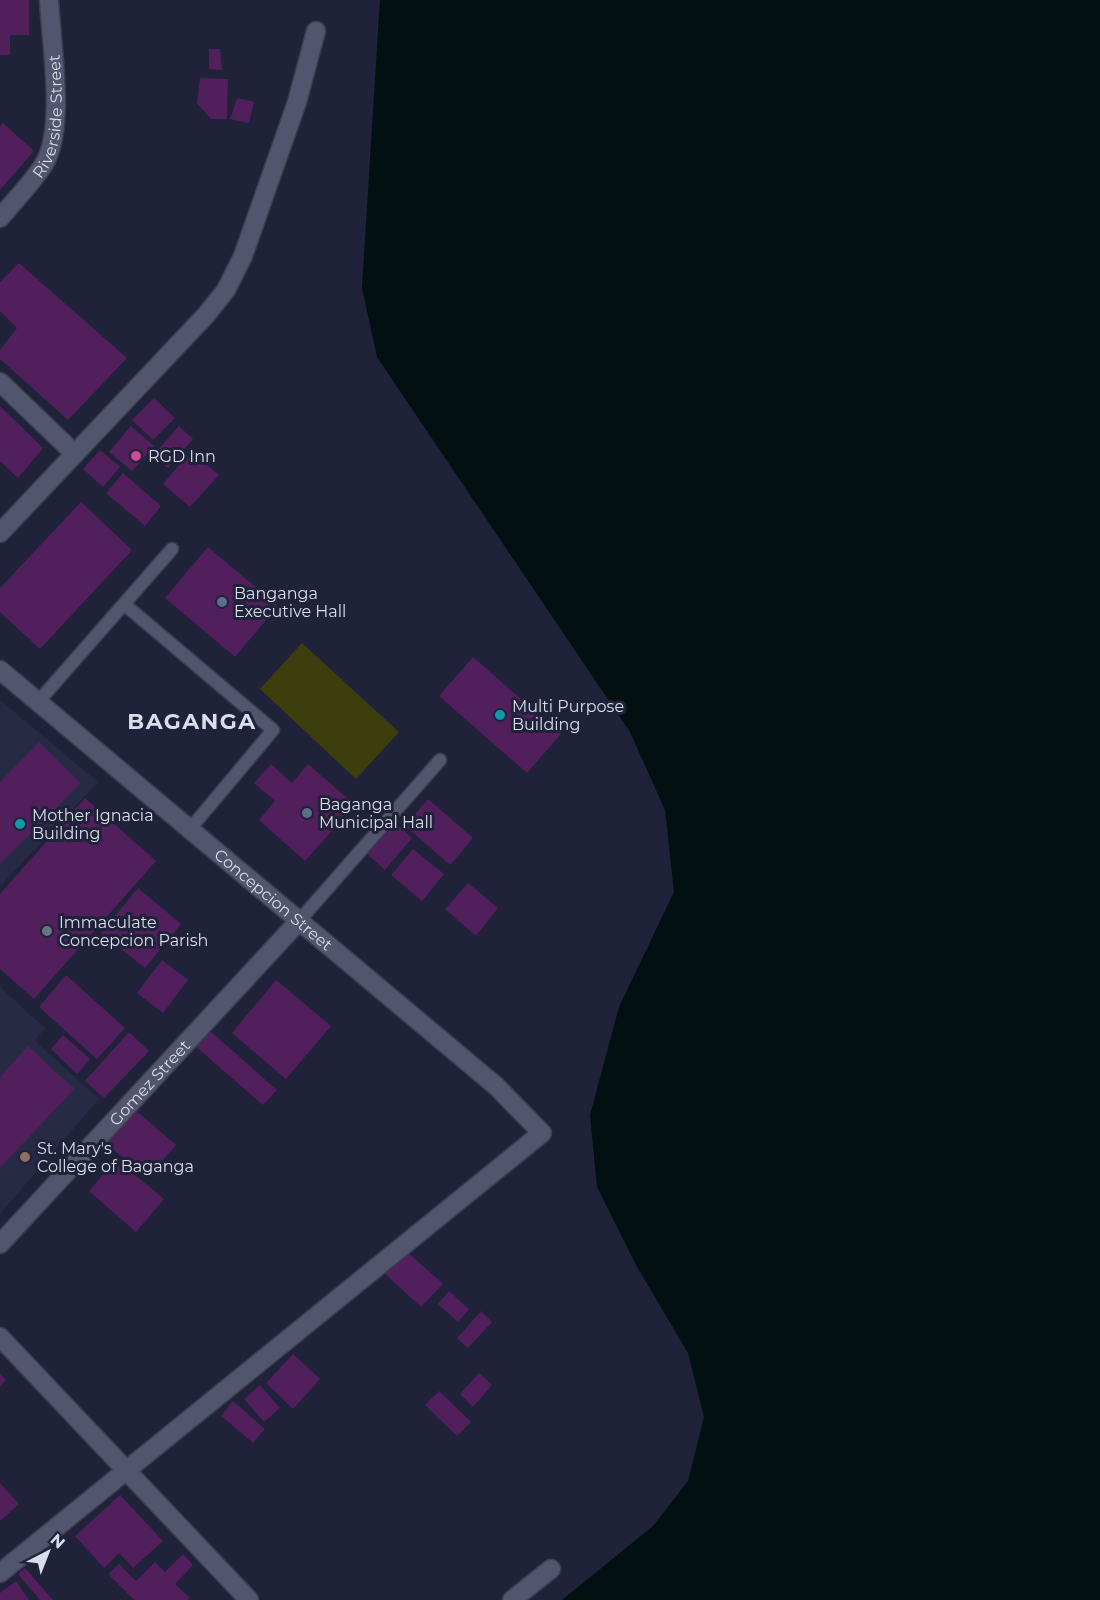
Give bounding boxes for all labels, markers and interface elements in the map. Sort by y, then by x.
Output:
street label: Riverside Street [28,53,66,182]
place label: RGD Inn [148,447,216,466]
marker: RGD Inn [129,449,143,463]
place label: Banganga Executive Hall [234,584,346,621]
marker: Banganga Executive Hall [215,595,229,609]
place label: Multi Purpose Building [512,697,624,734]
district label: BAGANGA [127,708,257,735]
marker: Multi Purpose Building [493,708,507,722]
place label: Baganga Municipal Hall [319,795,433,832]
place label: Mother Ignacia Building [32,806,154,843]
marker: Baganga Municipal Hall [300,806,314,820]
marker: Mother Ignacia Building [13,817,27,831]
street label: Concepcion Street [210,845,336,955]
place label: Immaculate Concepcion Parish [59,913,208,950]
marker: Immaculate Concepcion Parish [40,924,54,938]
street label: Gomez Street [106,1036,194,1130]
place label: St. Mary's College of Baganga [37,1139,194,1176]
marker: St. Mary's College of Baganga [18,1150,32,1164]
north arrow [18,1522,78,1582]
text: N [47,1530,69,1553]

